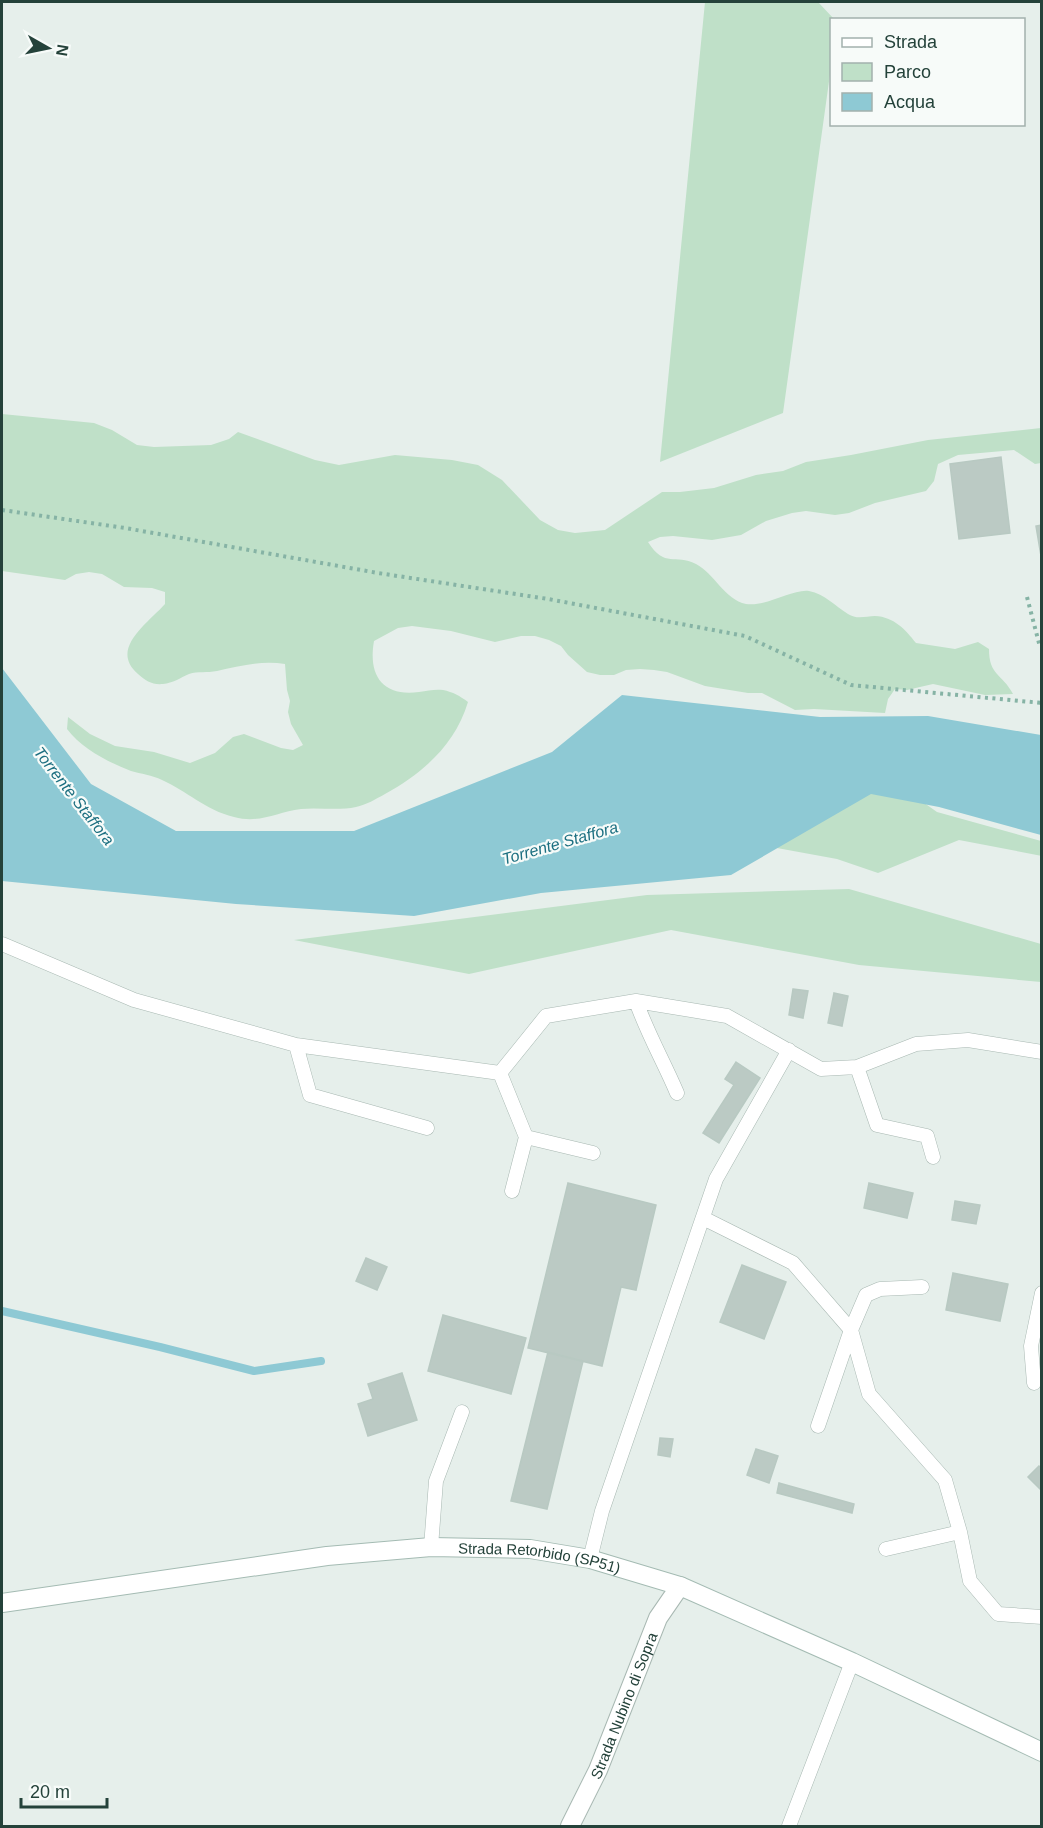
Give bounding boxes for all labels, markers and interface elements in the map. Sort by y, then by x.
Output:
north arrow [18,18,78,78]
legend [830,18,1025,126]
text: Strada [884,32,938,52]
text: N [53,43,72,57]
text: Parco [884,62,931,82]
text: Acqua [884,92,936,112]
water label: Torrente Staffora [31,744,118,848]
water label: Torrente Staffora [500,818,620,868]
street label: Strada Retorbido (SP51) [458,1539,623,1576]
street label: Strada Nubino di Sopra [587,1629,660,1782]
scale bar [21,1771,106,1809]
text: 20 m [30,1782,70,1802]

